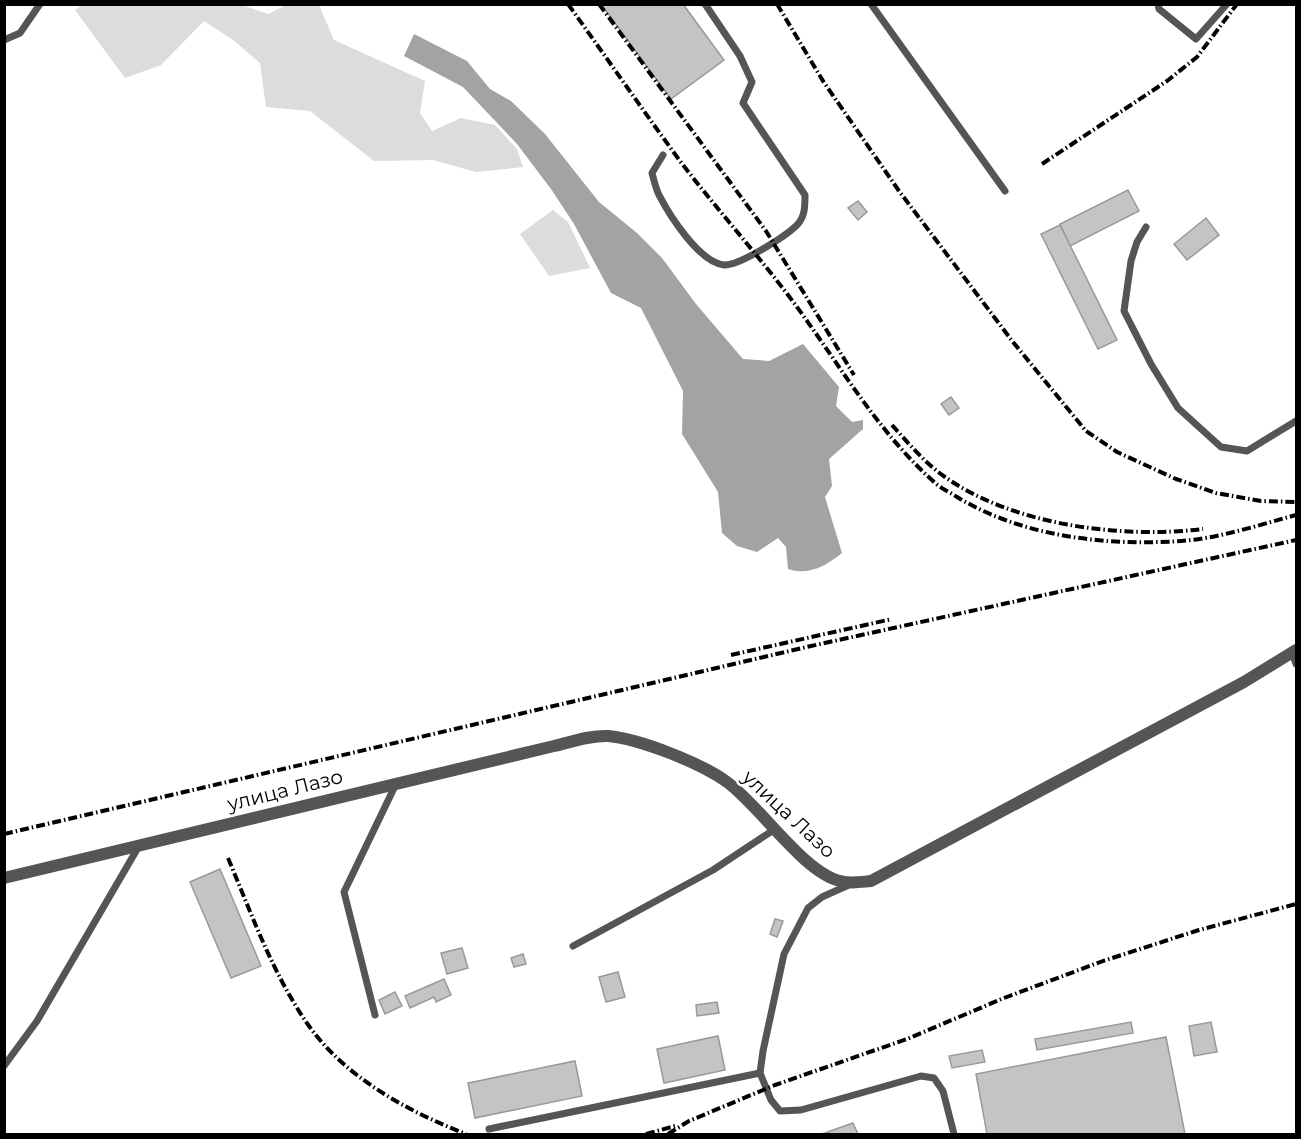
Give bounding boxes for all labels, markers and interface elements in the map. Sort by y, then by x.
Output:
street label: улица Лазо [224,764,345,816]
street label: улица Лазо [737,764,840,863]

